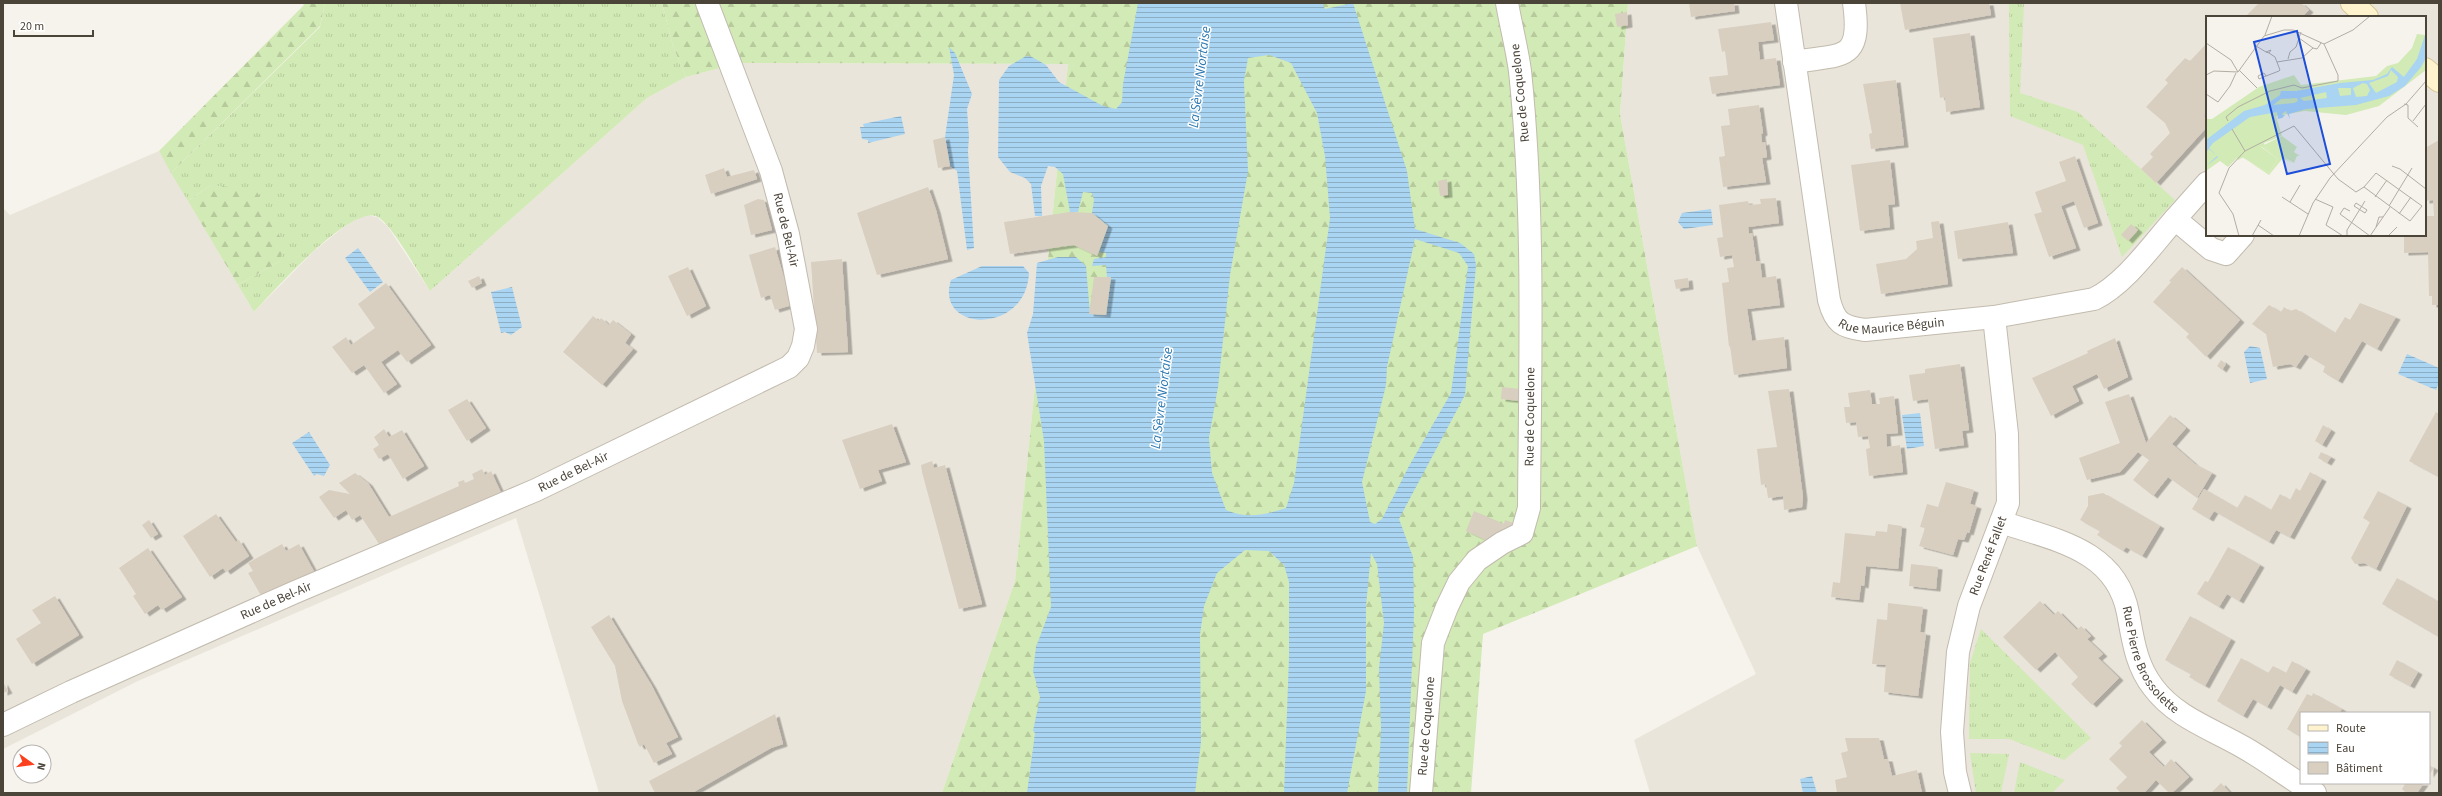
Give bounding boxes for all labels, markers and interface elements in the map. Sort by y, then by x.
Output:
scale bar [14,12,93,38]
inset map [2206,16,2426,236]
text: 20 m [20,18,44,35]
water label: La Sèvre Niortaise [1184,25,1216,129]
street label: Rue de Coquelone [1506,43,1534,143]
street label: Rue de Bel-Air [769,191,803,270]
street label: Rue Maurice Béguin [1835,313,1945,339]
water label: La Sèvre Niortaise [1146,346,1178,450]
street label: Rue de Coquelone [1520,367,1539,466]
street label: Rue de Bel-Air [535,447,612,497]
street label: Rue René Fallet [1965,513,2011,598]
street label: Rue de Bel-Air [238,577,315,624]
street label: Rue Pierre Brossolette [2118,604,2183,718]
street label: Rue de Coquelone [1413,676,1439,776]
legend [2300,712,2430,784]
text: Route [2336,720,2366,737]
text: Eau [2336,740,2355,757]
north arrow [12,744,52,784]
text: Bâtiment [2336,760,2382,777]
text: N [33,761,49,772]

